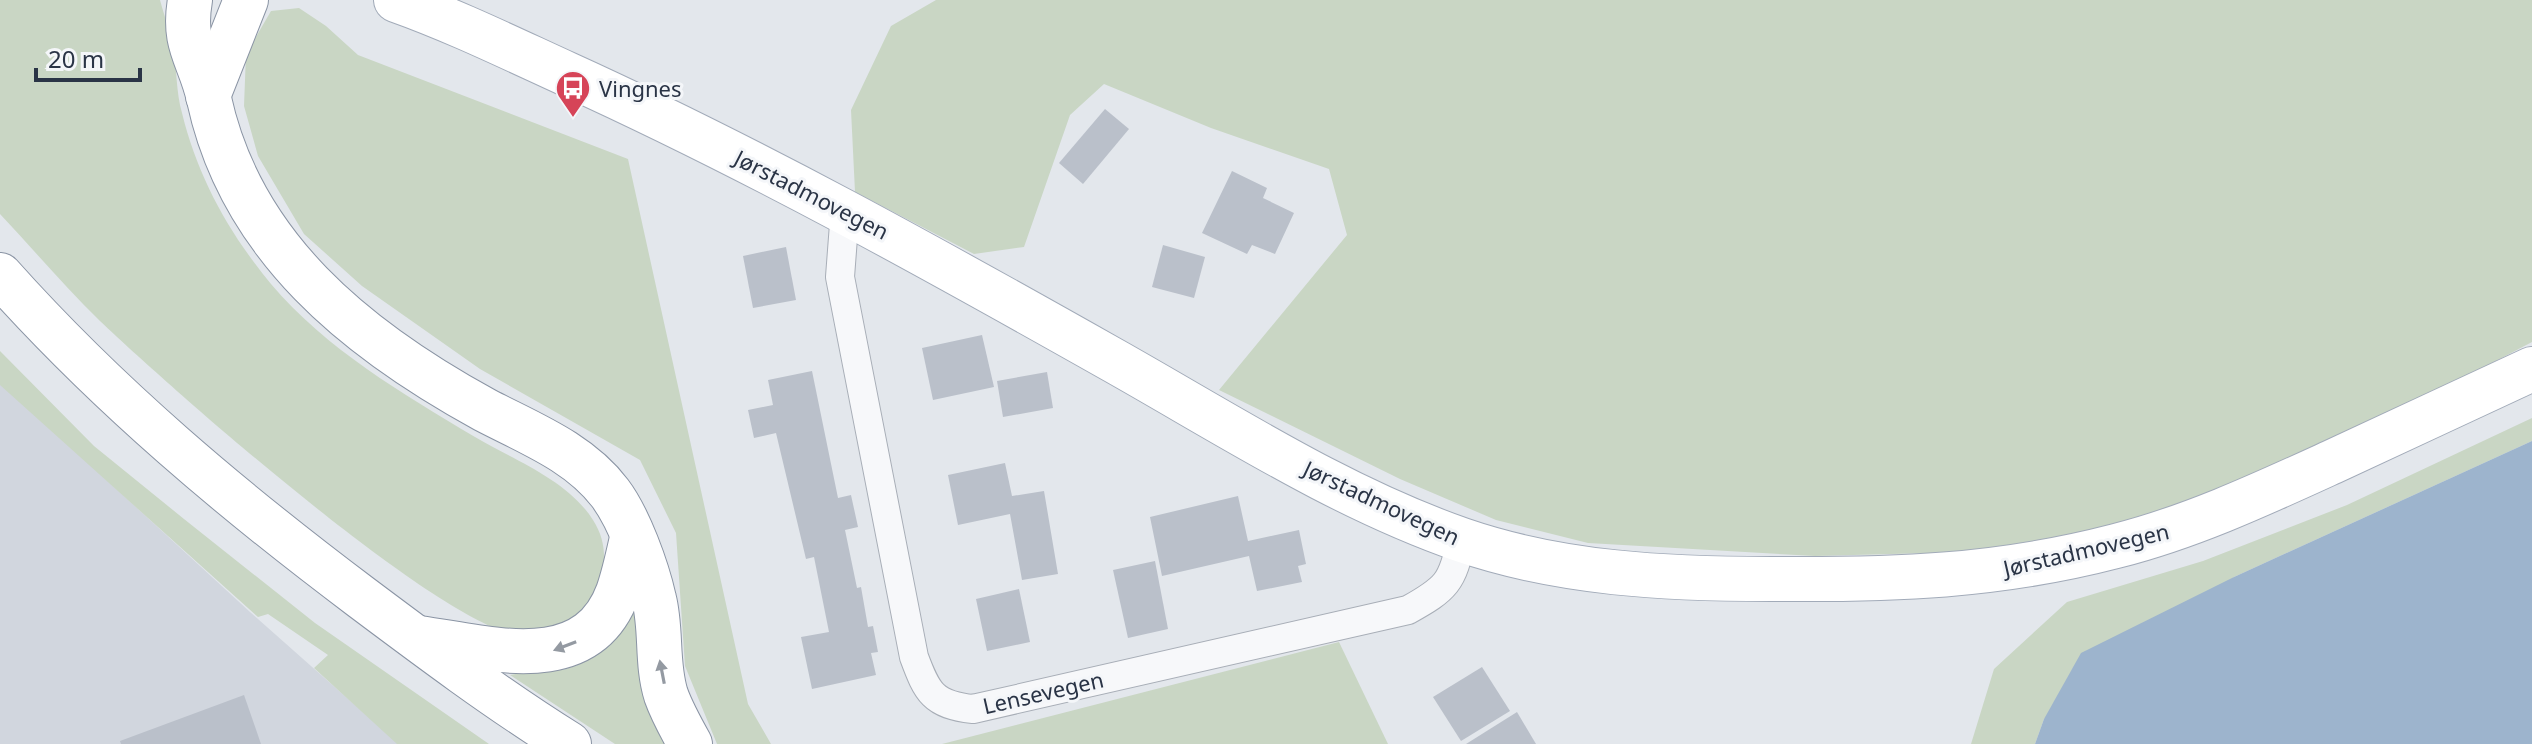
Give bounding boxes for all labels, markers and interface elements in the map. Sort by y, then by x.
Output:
scale bar [36,32,140,82]
text: 20 m [48,42,104,75]
bus stop icon: Vingnes [554,69,592,119]
place label: Vingnes [599,73,682,103]
street label: Jørstadmovegen [728,141,894,246]
street label: Jørstadmovegen [1297,452,1465,551]
street label: Jørstadmovegen [1998,515,2172,583]
one-way arrow [553,640,577,653]
one-way arrow [655,659,667,684]
street label: Lensevegen [980,664,1106,720]

